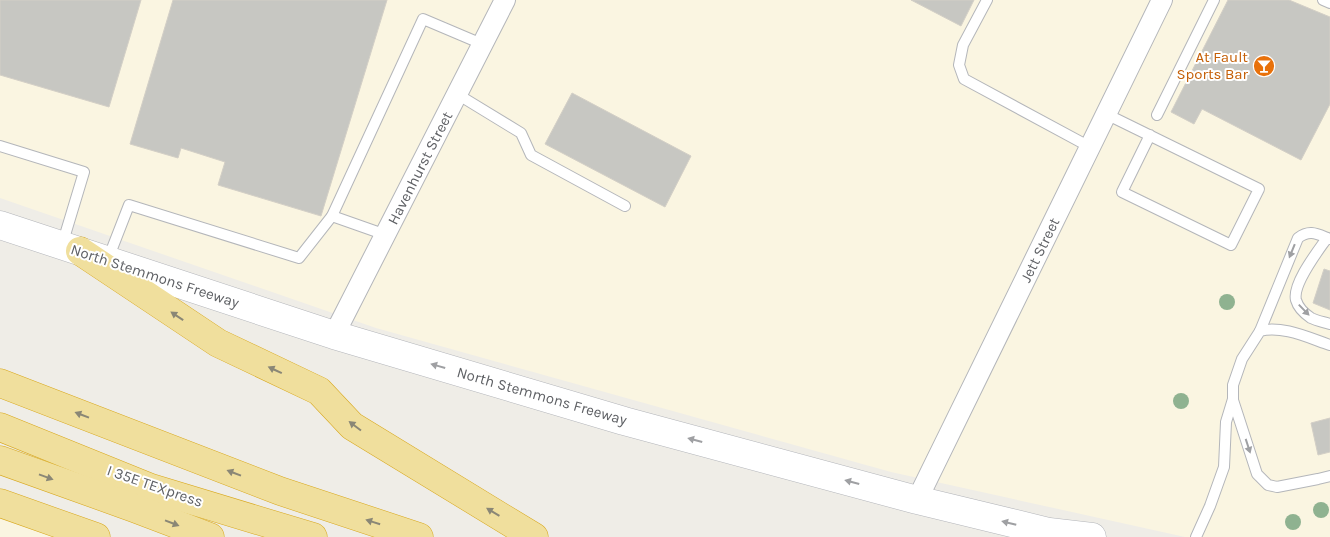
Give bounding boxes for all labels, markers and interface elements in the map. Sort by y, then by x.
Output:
place label: At Fault Sports Bar [1176,48,1249,83]
bar icon: At Fault Sports Bar [1252,54,1276,78]
street label: Havenhurst Street [384,108,456,228]
street label: Jett Street [1017,214,1064,285]
street label: North Stemmons Freeway [68,240,242,312]
one-way arrow [1288,244,1296,258]
one-way arrow [1298,304,1310,316]
one-way arrow [171,311,184,321]
one-way arrow [430,361,445,369]
street label: North Stemmons Freeway [455,363,629,429]
one-way arrow [268,366,282,374]
one-way arrow [75,411,90,418]
one-way arrow [348,421,361,432]
one-way arrow [687,436,702,444]
one-way arrow [1245,438,1252,453]
street label: I 35E TEXpress [105,461,205,511]
one-way arrow [226,469,241,477]
one-way arrow [39,473,54,481]
one-way arrow [844,478,859,486]
one-way arrow [486,507,499,516]
one-way arrow [365,517,380,525]
one-way arrow [1002,518,1017,526]
one-way arrow [165,519,180,527]

